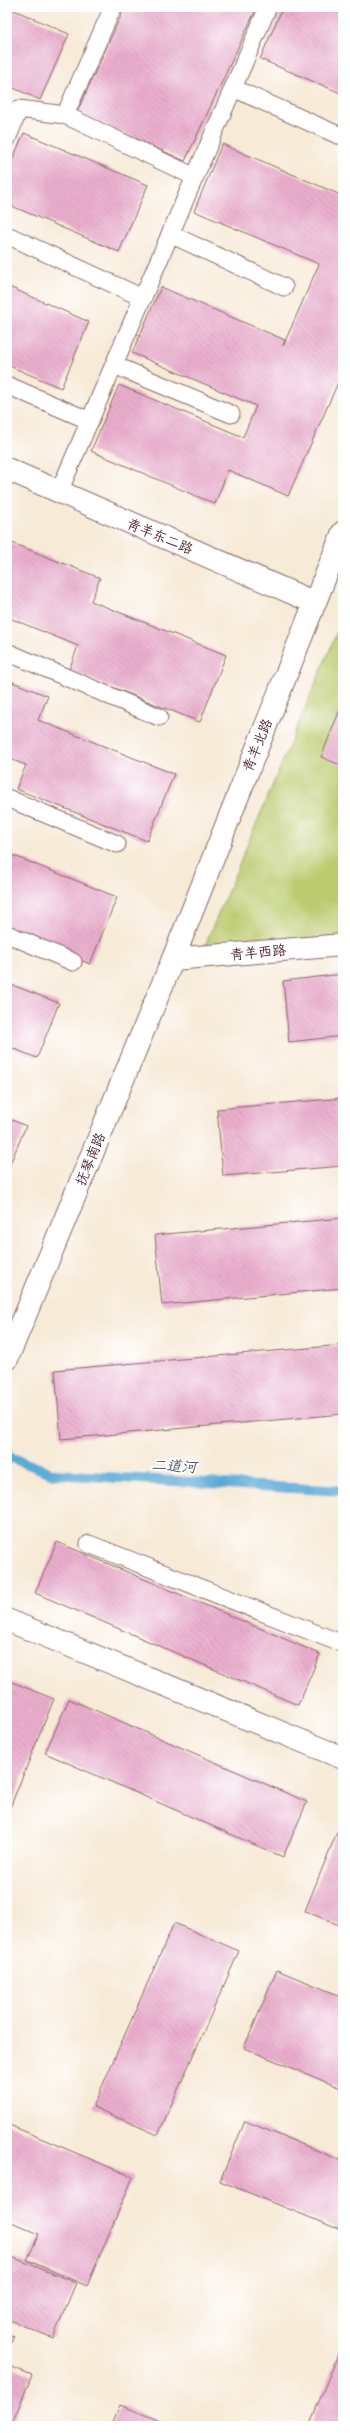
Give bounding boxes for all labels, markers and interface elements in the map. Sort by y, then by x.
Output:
street label: 青羊东二路 [124,513,196,558]
street label: 青羊北路 [237,715,276,774]
street label: 青羊西路 [229,940,287,963]
street label: 抚琴南路 [70,1129,109,1188]
water label: 二道河 [151,1454,200,1476]

